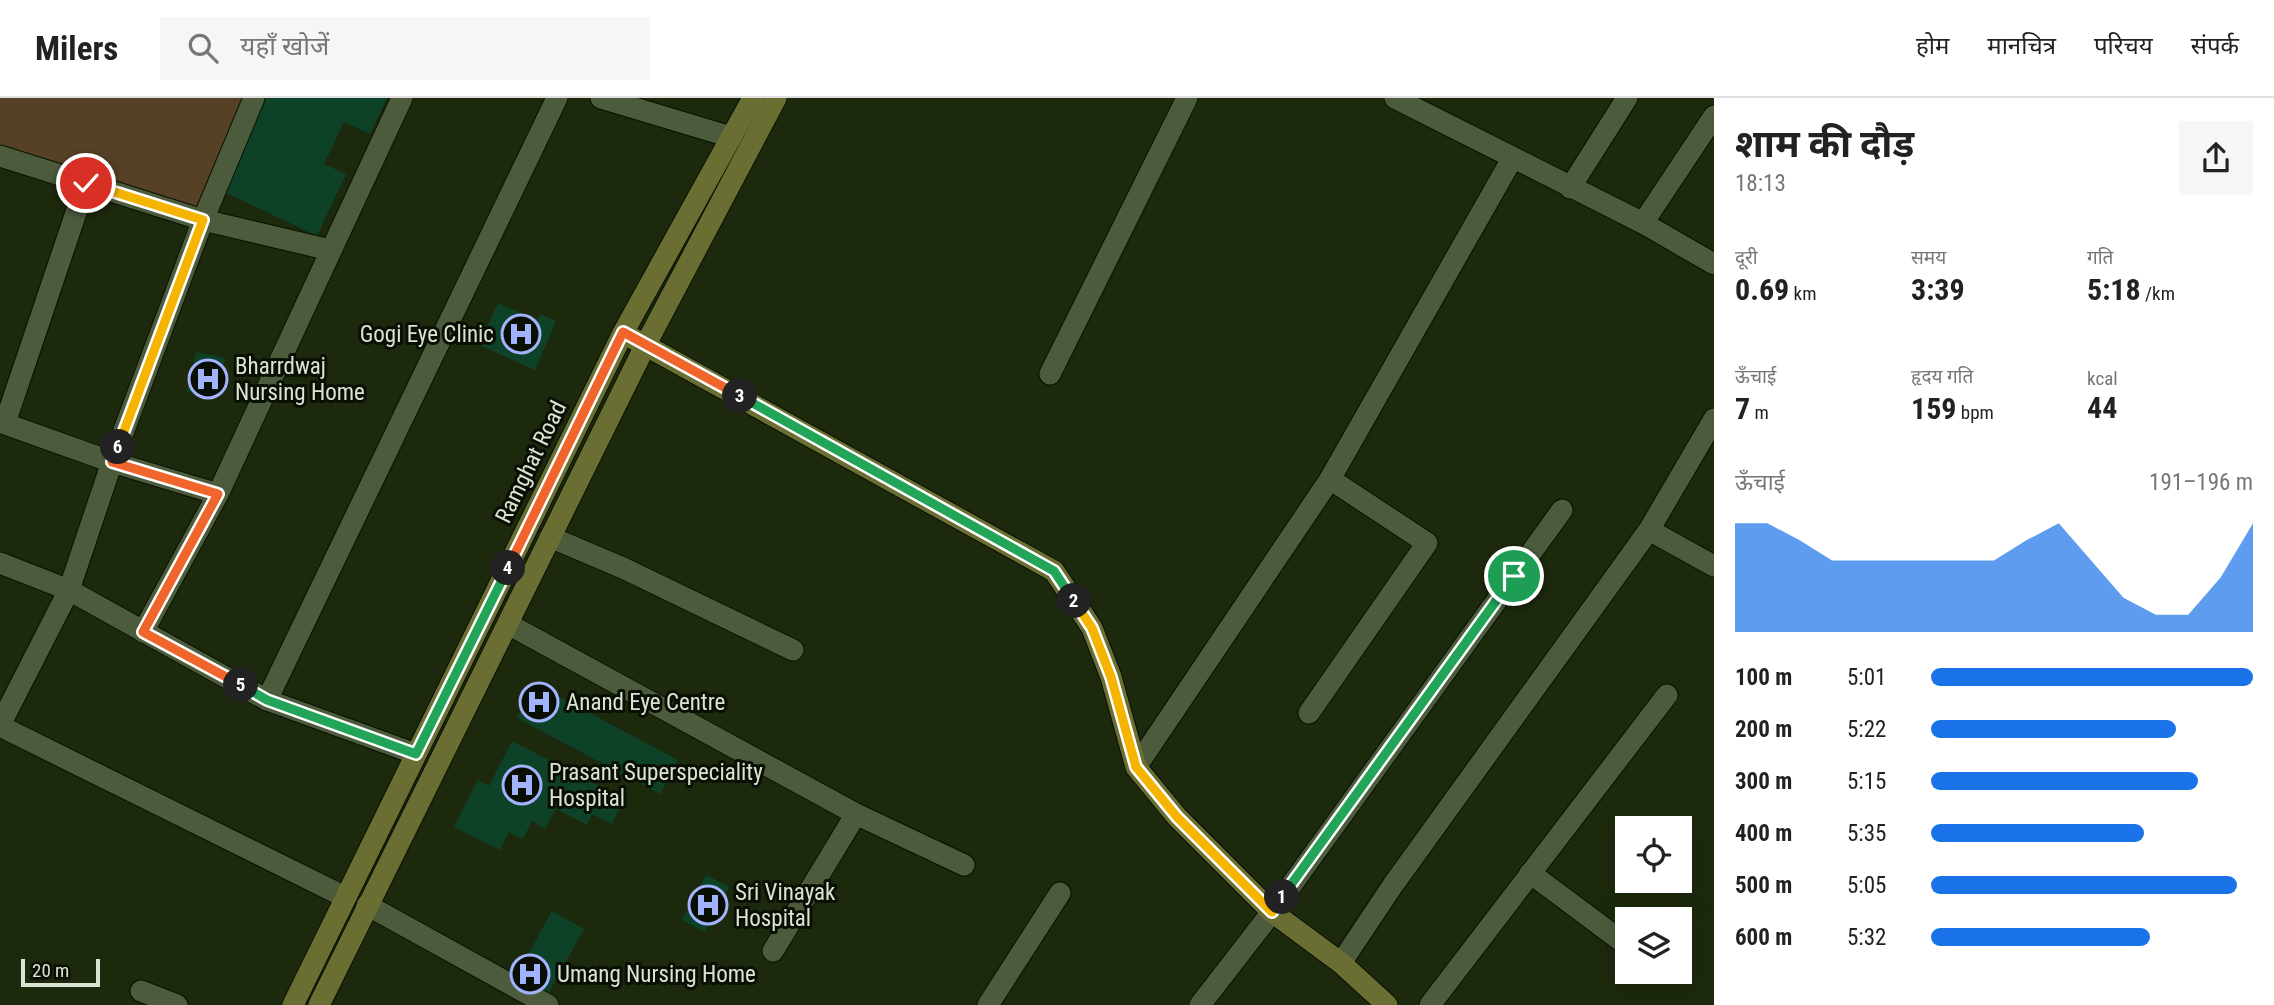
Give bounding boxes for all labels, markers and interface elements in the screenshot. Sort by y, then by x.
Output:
search box [160,17,650,80]
text: Milers [35,29,118,68]
icon: search [184,29,222,67]
text: यहाँ खोजें [240,31,329,61]
text: होम [1916,32,1949,60]
text: मानचित्र [1987,32,2056,60]
text: परिचय [2094,32,2153,60]
text: संपर्क [2191,32,2239,60]
button: share [2179,121,2253,195]
text: शाम की दौड़ [1735,122,1914,166]
pin [56,153,116,213]
icon: check [67,164,105,202]
text: 18:13 [1735,170,1786,197]
text: दूरी [1735,246,1758,269]
text: समय [1911,246,1946,269]
text: गति [2087,246,2113,269]
text: 0.69 [1735,272,1789,307]
text: 3:39 [1911,272,1965,307]
text: 5:18 [2087,272,2141,307]
text: km [1789,282,1816,305]
text: /km [2141,282,2175,305]
hospital icon: Gogi Eye Clinic [500,313,542,355]
place label: Gogi Eye Clinic [360,321,494,348]
place label: Bharrdwaj Nursing Home [235,353,365,406]
hospital icon: Bharrdwaj Nursing Home [187,358,229,400]
text: ऊँचाई [1735,365,1776,388]
text: हृदय गति [1911,365,1973,388]
text: kcal [2087,367,2118,390]
pin: 3 [722,378,758,414]
text: 3 [735,384,744,407]
text: 44 [2087,390,2117,425]
text: 7 [1735,391,1750,426]
text: 159 [1911,391,1956,426]
street label: Ramghat Road [490,397,572,527]
text: m [1750,401,1769,424]
text: bpm [1956,401,1994,424]
pin: 6 [100,430,136,464]
text: 6 [113,435,122,458]
text: ऊँचाई [1735,469,1785,496]
text: 191–196 m [2149,469,2253,496]
pin [1484,546,1544,606]
pin: 4 [490,550,526,586]
text: 4 [503,556,512,579]
icon: arrive [1495,557,1533,595]
pin: 2 [1056,584,1092,618]
text: 2 [1069,589,1078,612]
text: 100 m [1735,664,1792,691]
text: 5:01 [1847,664,1886,691]
pin: 5 [224,668,258,702]
text: 5 [236,673,245,696]
hospital icon: Anand Eye Centre [518,681,560,723]
place label: Anand Eye Centre [566,689,725,716]
text: 200 m [1735,716,1792,743]
text: 5:22 [1847,716,1886,743]
place label: Prasant Superspeciality Hospital [549,759,763,812]
hospital icon: Prasant Superspeciality Hospital [501,764,543,806]
text: 300 m [1735,768,1792,795]
text: 5:15 [1847,768,1886,795]
map controls [1615,816,1692,984]
button: locate [1615,816,1692,893]
text: 400 m [1735,820,1792,847]
text: 5:35 [1847,820,1886,847]
text: 500 m [1735,872,1792,899]
text: 5:05 [1847,872,1886,899]
place label: Sri Vinayak Hospital [735,879,836,932]
pin: 1 [1264,880,1300,914]
hospital icon: Sri Vinayak Hospital [687,884,729,926]
text: 1 [1277,885,1286,908]
button: layers [1615,907,1692,984]
text: 600 m [1735,924,1792,951]
text: 5:32 [1847,924,1886,951]
hospital icon: Umang Nursing Home [509,953,551,995]
scale bar [21,956,100,988]
text: 20 m [32,959,69,982]
place label: Umang Nursing Home [557,961,756,988]

